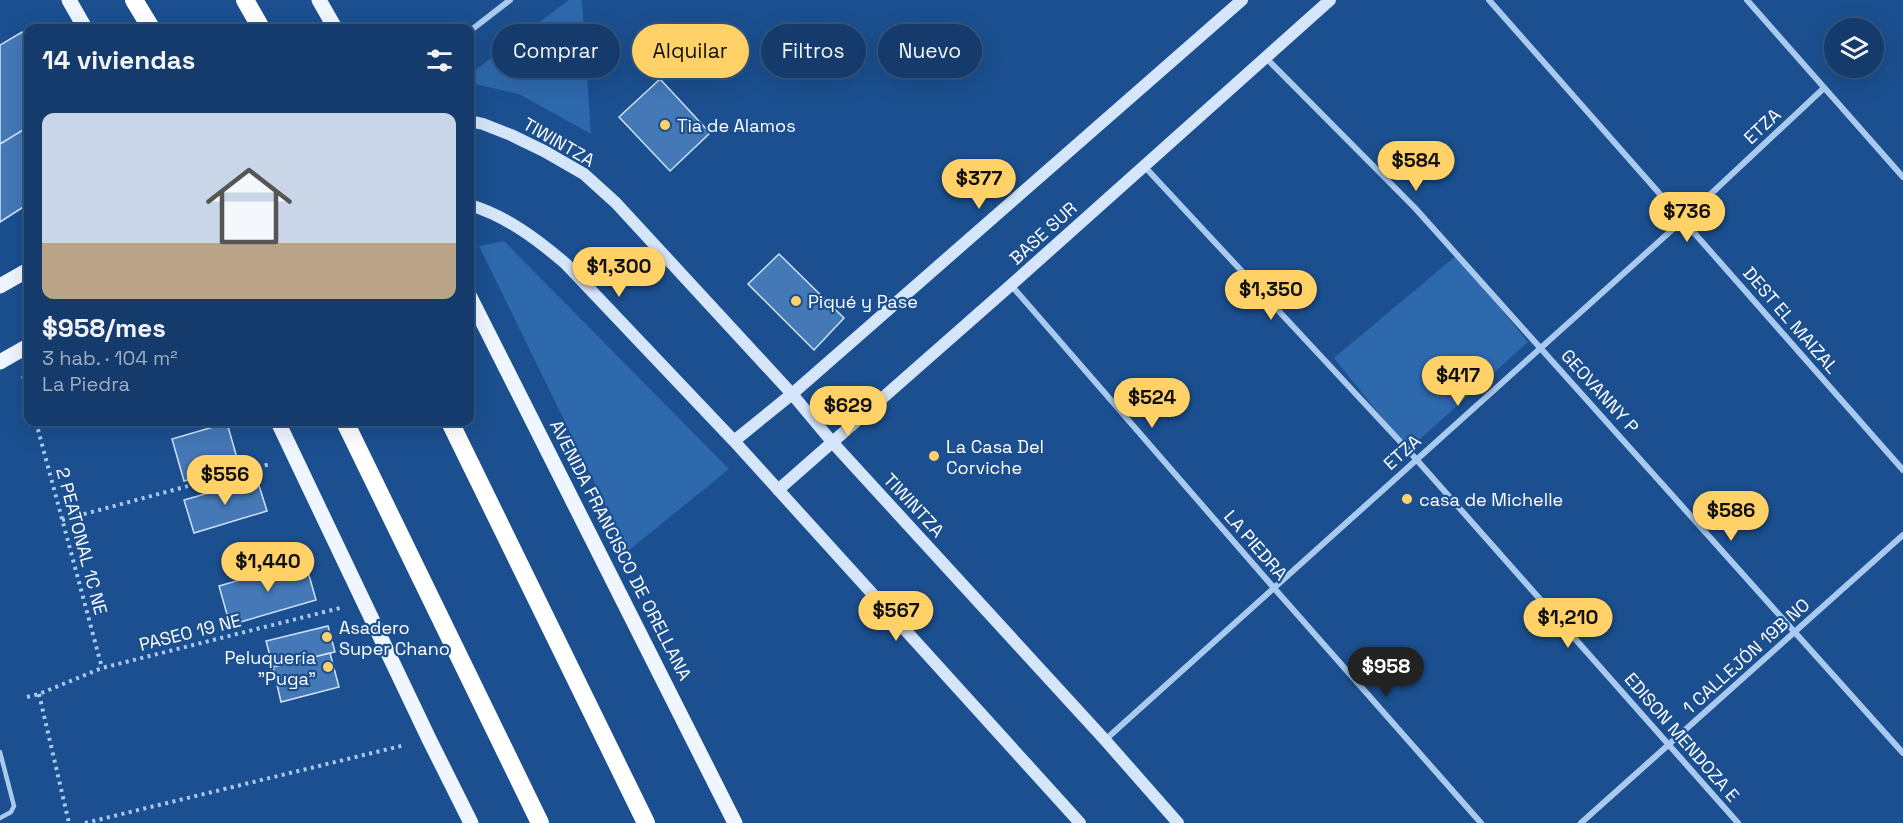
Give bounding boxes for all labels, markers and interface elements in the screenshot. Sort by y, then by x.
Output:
map controls [1824,18,1884,78]
button: layers [1824,18,1884,78]
chip: Comprar [492,24,620,78]
chip: Alquilar [632,24,749,78]
chip: Filtros [761,24,866,78]
chip: Nuevo [878,24,982,78]
text: 14 viviendas [42,43,195,77]
icon: filters [423,44,456,77]
street label: ETZA [1739,103,1785,149]
street label: TIWINTZA [519,112,599,172]
place label: Tia de Alamos [677,114,796,137]
marker: Tia de Alamos [658,118,672,132]
pin: $584 [1380,141,1452,192]
text: $584 [1392,147,1440,173]
icon: home [195,152,303,260]
pin: $377 [943,159,1015,210]
text: $377 [956,165,1002,191]
pin: $736 [1651,192,1723,243]
street label: BASE SUR [1004,197,1082,269]
text: $736 [1663,198,1711,224]
pin: $1,300 [570,247,668,298]
text: $1,300 [586,253,652,279]
street label: DEST EL MAIZAL [1738,262,1844,378]
pin: $1,350 [1222,270,1320,321]
text: $1,350 [1239,276,1303,302]
place label: Piqué y Pase [808,290,918,313]
marker: Piqué y Pase [789,294,803,308]
text: $958/mes [42,311,166,345]
street label: GEOVANNY P [1556,344,1644,438]
text: 3 hab. · 104 m² [42,345,177,371]
pin: $417 [1422,356,1494,407]
text: $417 [1436,362,1480,388]
text: La Piedra [42,371,130,397]
pin: $524 [1116,378,1188,429]
text: $524 [1128,384,1176,410]
pin: $629 [812,386,884,437]
text: $629 [824,392,872,418]
street label: AVENIDA FRANCISCO DE ORELLANA [545,416,697,684]
street label: ETZA [1379,429,1425,475]
place label: La Casa Del Corviche [946,435,1044,479]
marker: La Casa Del Corviche [927,449,941,463]
pin: $556 [189,455,261,506]
text: $556 [201,461,249,487]
street label: 2 PEATONAL 1C NE [51,465,113,617]
street label: TIWINTZA [879,468,949,542]
place label: casa de Michelle [1419,488,1563,511]
pin: $586 [1695,491,1767,542]
marker: casa de Michelle [1400,492,1414,506]
text: $586 [1707,497,1755,523]
street label: LA PIEDRA [1219,505,1293,585]
pin: $1,440 [219,542,317,593]
text: $1,440 [235,548,301,574]
pin: $567 [860,591,932,642]
street label: 1 CALLEJÓN 19B NO [1678,593,1814,719]
text: $567 [872,597,920,623]
pin: $1,210 [1519,598,1617,649]
text: $1,210 [1538,604,1598,630]
street label: PASEO 19 NE [137,608,243,656]
place label: Asadero Super Chano [339,616,450,660]
marker: Asadero Super Chano [320,630,334,644]
place label: Peluquería "Puga" [225,646,316,690]
pin: $958 [1350,647,1422,698]
text: $958 [1362,653,1410,679]
marker: Peluquería "Puga" [321,660,335,674]
street label: EDISON MENDOZA E [1620,668,1744,806]

